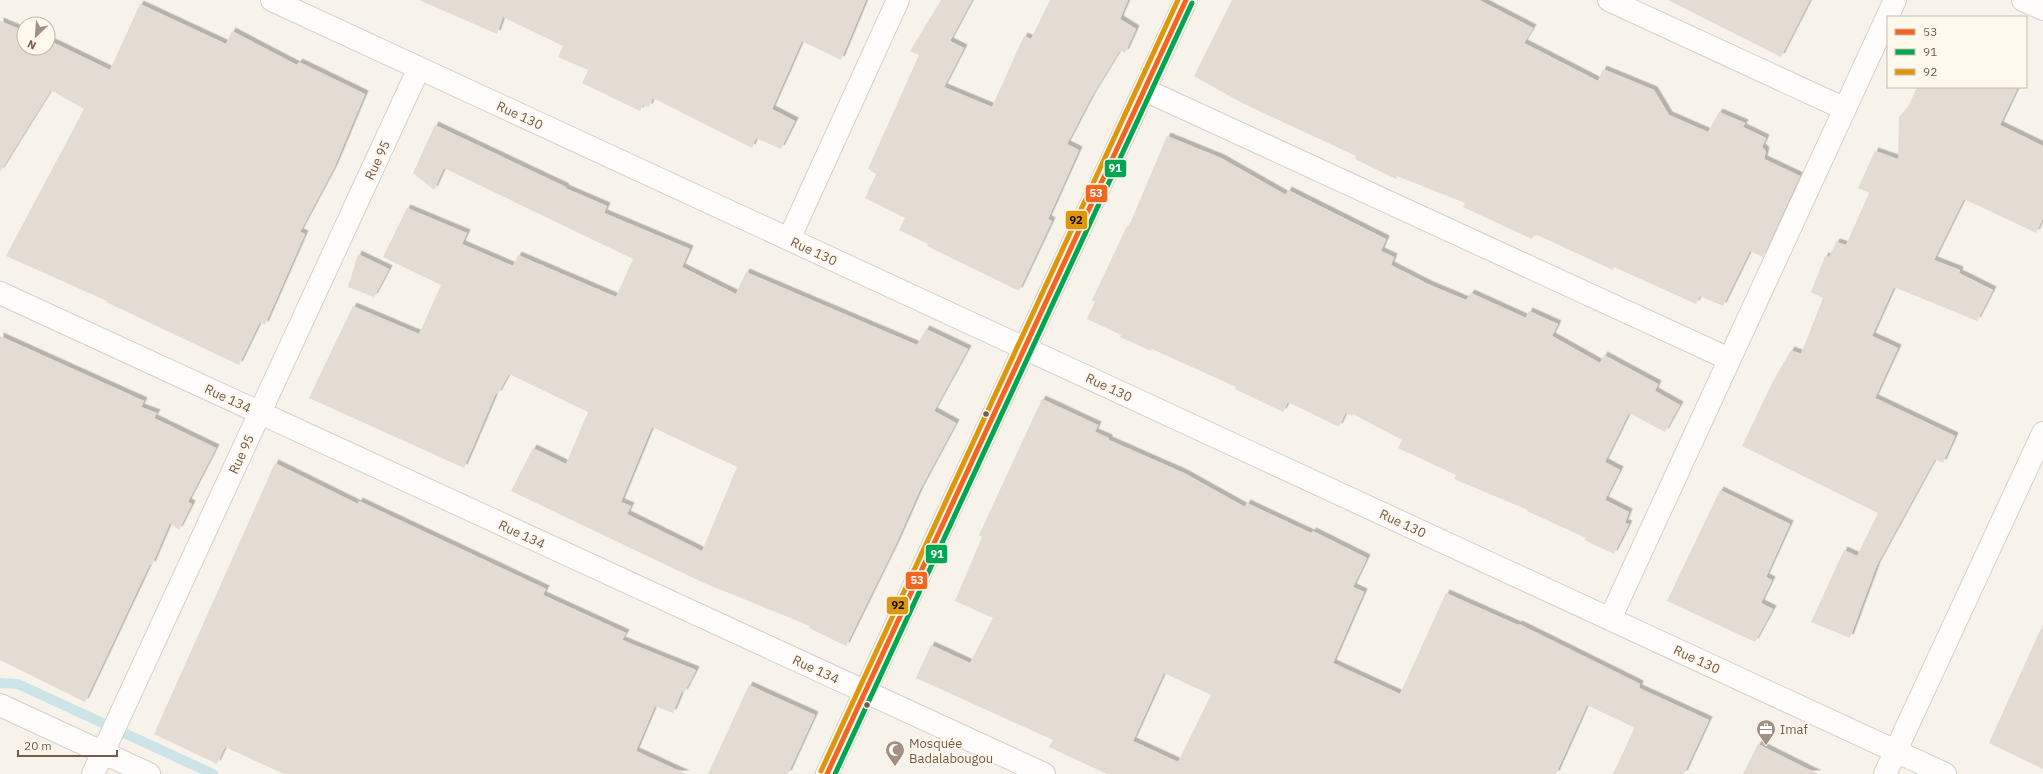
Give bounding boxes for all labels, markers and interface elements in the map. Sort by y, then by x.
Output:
north arrow [16,16,56,56]
legend [1887,16,2027,88]
text: 53 [1923,24,1937,39]
text: N [25,37,38,53]
text: 91 [1923,44,1937,59]
text: 92 [1923,64,1937,79]
street label: Rue 130 [494,97,546,134]
street label: Rue 95 [361,138,394,183]
line badge: 91 [1104,159,1127,178]
text: 91 [1108,161,1122,175]
line badge: 53 [1085,184,1108,203]
text: 53 [1089,186,1103,200]
line badge: 92 [1065,210,1088,230]
text: 92 [1069,213,1083,227]
street label: Rue 130 [788,233,840,270]
street label: Rue 130 [1083,369,1135,406]
street label: Rue 134 [202,380,254,417]
unlabelled marker [981,409,991,419]
street label: Rue 95 [225,432,258,477]
street label: Rue 130 [1377,505,1429,542]
street label: Rue 134 [496,516,548,553]
line badge: 91 [925,544,948,564]
text: 91 [930,547,944,561]
line badge: 53 [905,571,928,590]
text: 53 [910,573,924,587]
line badge: 92 [886,596,909,615]
text: 92 [891,598,905,612]
street label: Rue 130 [1671,641,1723,678]
street label: Rue 134 [790,651,842,688]
unlabelled marker [862,700,872,710]
office icon: Imaf [1755,718,1777,746]
place label: Imaf [1780,721,1808,738]
scale bar [18,732,117,758]
place label: Mosquée Badalabougou [909,735,993,767]
text: 20 m [24,738,52,753]
mosque icon: Mosquée Badalabougou [884,739,906,767]

